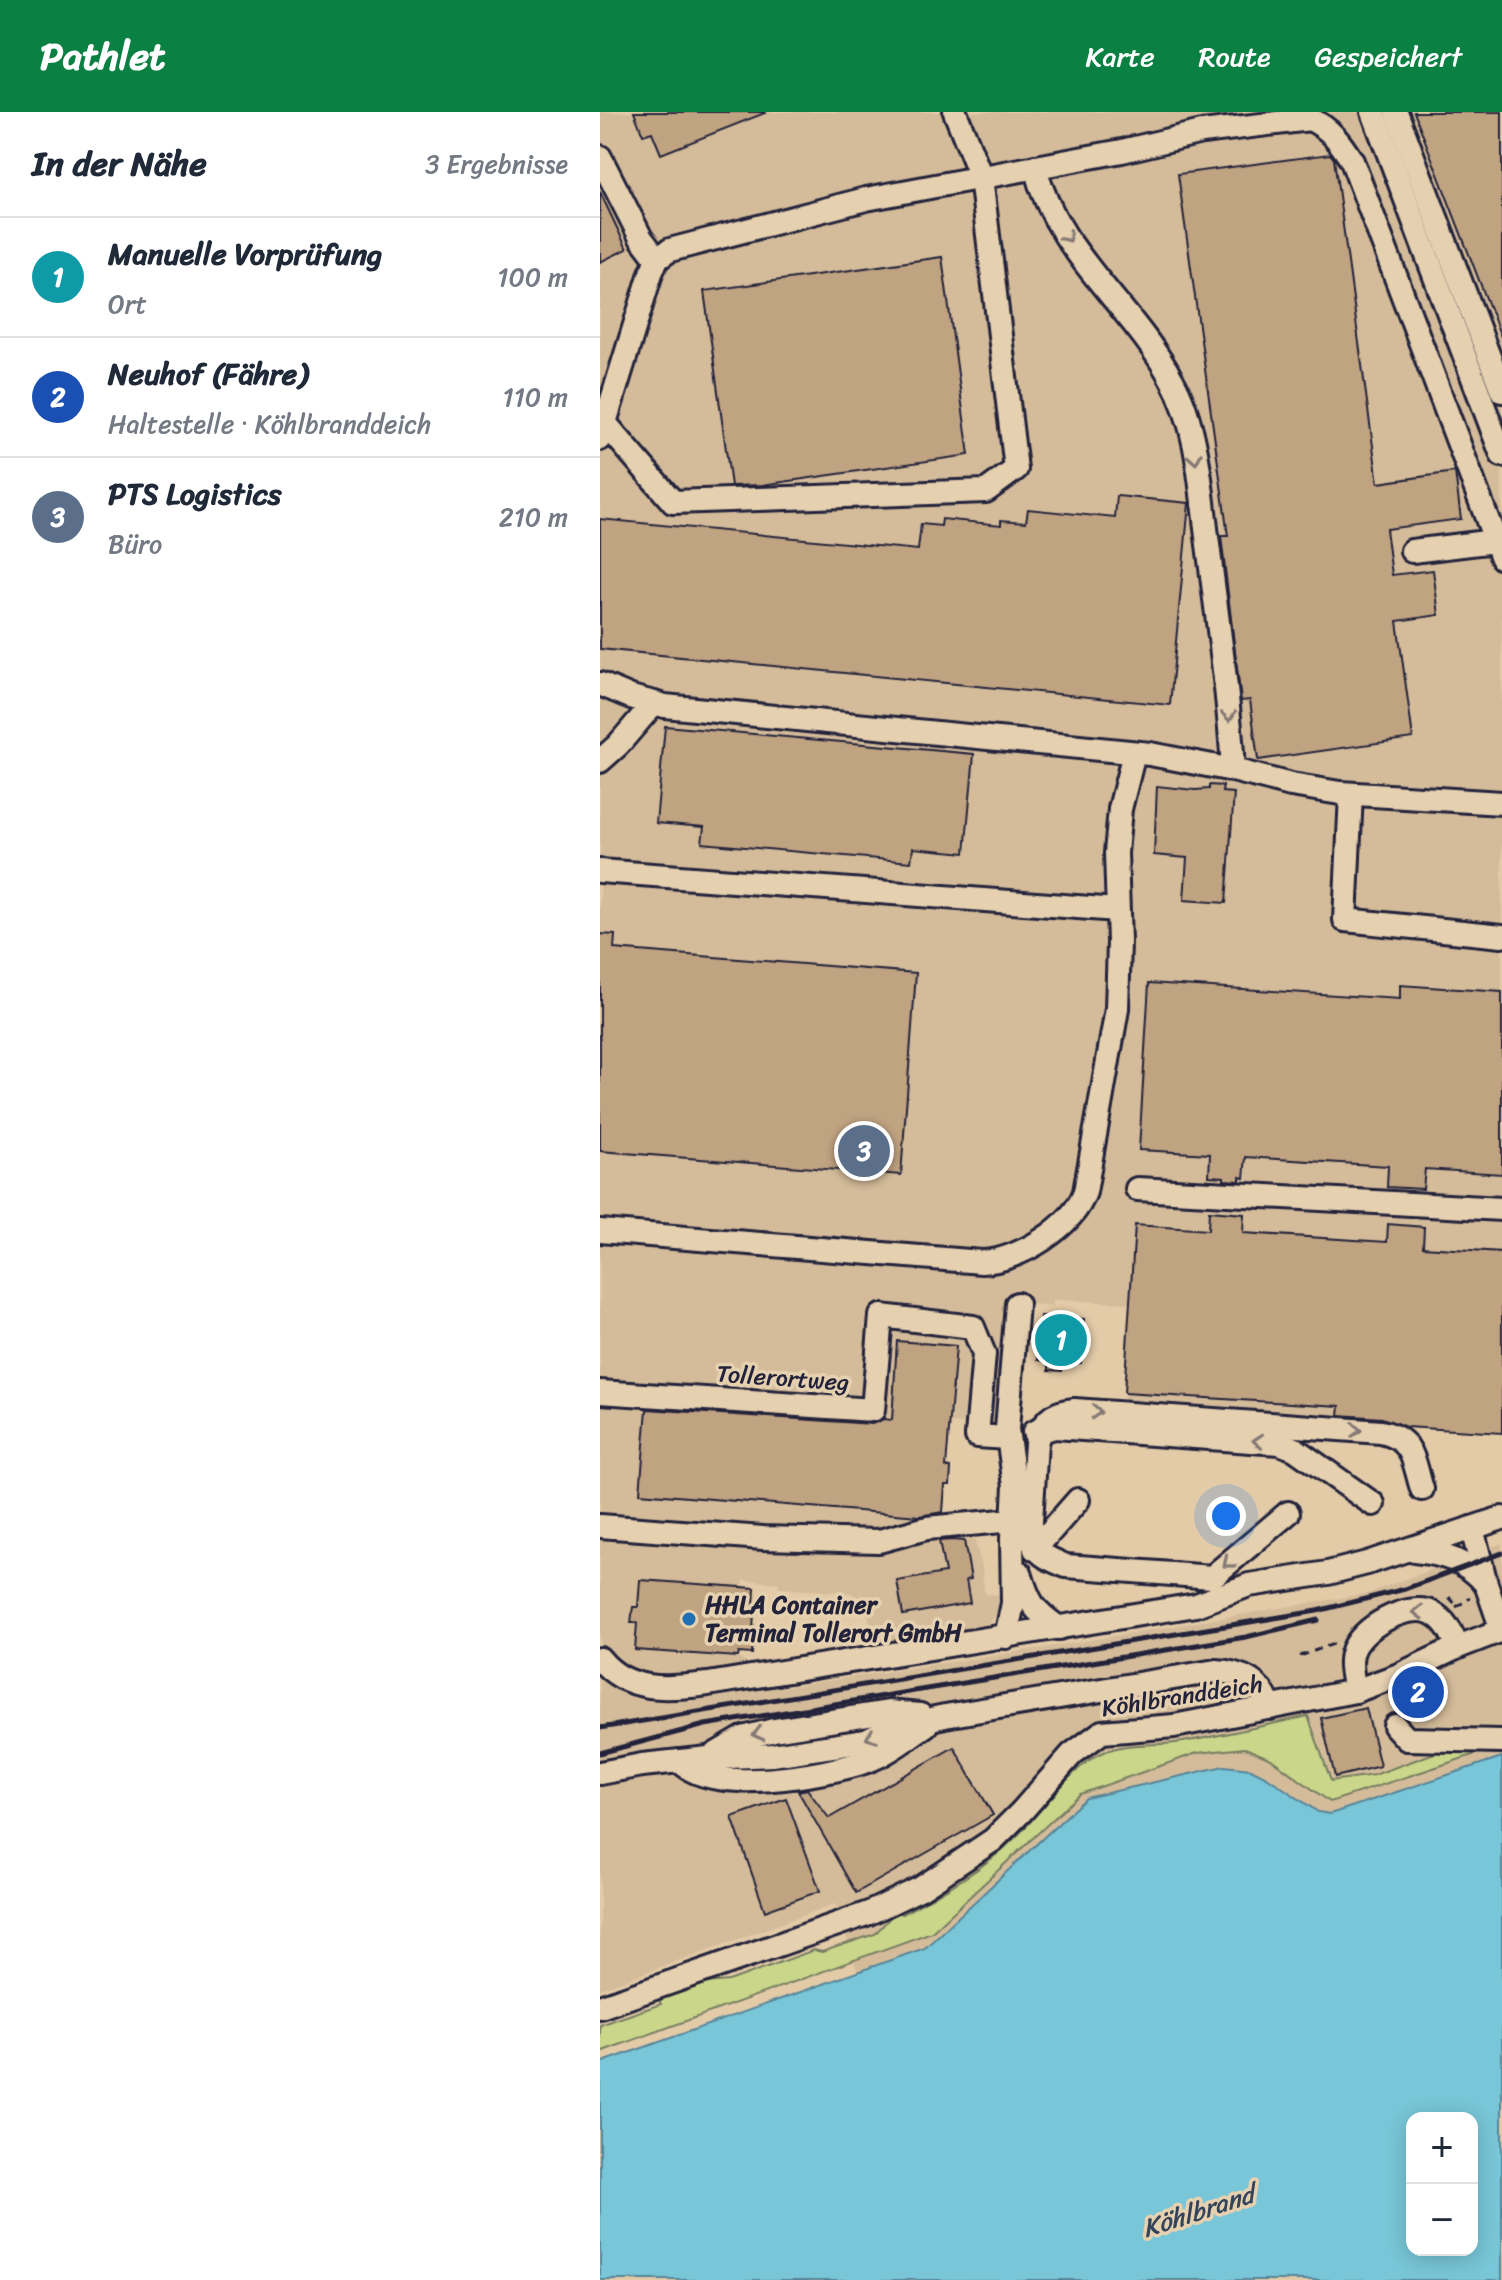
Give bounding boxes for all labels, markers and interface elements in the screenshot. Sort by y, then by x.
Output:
text: Pathlet [40,23,166,90]
text: Karte [1085,32,1155,81]
text: Route [1199,32,1271,81]
text: Gespeichert [1315,32,1462,81]
text: In der Nähe [32,134,207,194]
text: 3 Ergebnisse [425,141,568,187]
text: Manuelle Vorprüfung [108,227,382,281]
one-way arrow [1057,229,1072,243]
text: 1 [52,254,64,300]
text: 100 m [497,254,568,300]
text: Ort [108,281,147,327]
text: Neuhof (Fähre) [108,347,308,401]
text: 2 [50,374,66,420]
text: 110 m [503,374,568,420]
text: Haltestelle · Köhlbranddeich [108,401,431,447]
one-way arrow [1186,452,1203,465]
text: PTS Logistics [108,467,281,521]
text: 3 [51,494,65,540]
text: 210 m [499,494,568,540]
text: Büro [108,521,162,567]
one-way arrow [1221,710,1238,723]
pin: 3 [838,1121,890,1181]
pin: 1 [1035,1310,1087,1370]
street label: Tollerortweg [715,1352,851,1404]
one-way arrow [1090,1403,1103,1420]
one-way arrow [1350,1421,1363,1438]
one-way arrow [1251,1433,1264,1450]
your location [1206,1496,1246,1536]
one-way arrow [1223,1554,1238,1568]
place label: HHLA Container Terminal Tollerort GmbH [705,1584,963,1654]
one-way arrow [1412,1603,1424,1621]
marker: HHLA Container Terminal Tollerort GmbH [680,1610,698,1628]
pin: 2 [1392,1662,1444,1722]
street label: Köhlbranddeich [1098,1663,1266,1729]
one-way arrow [751,1725,765,1742]
one-way arrow [865,1727,879,1744]
map controls [1406,2112,1478,2256]
button: + [1406,2112,1478,2184]
water label: Köhlbrand [1136,2169,1267,2251]
button: − [1406,2184,1478,2256]

